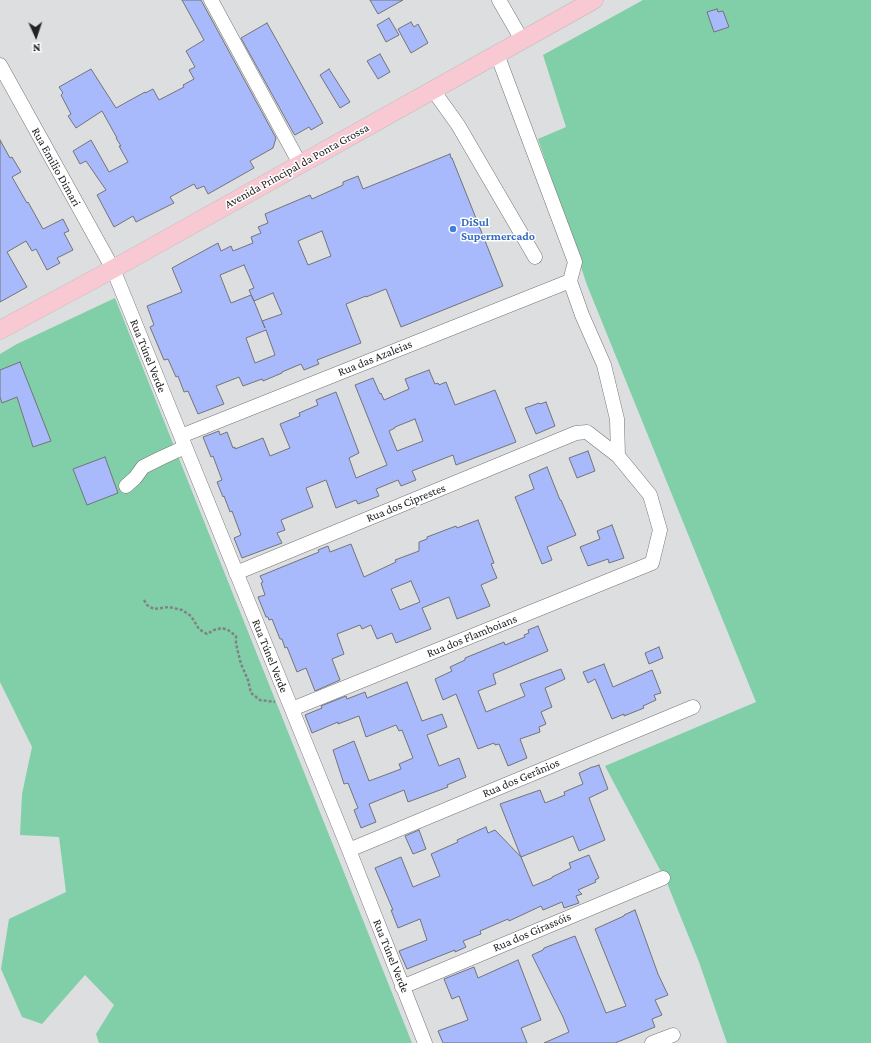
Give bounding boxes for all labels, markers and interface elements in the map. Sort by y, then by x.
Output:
north arrow [16,16,56,56]
text: N [33,42,41,54]
street label: Avenida Principal da Ponta Grossa [222,120,372,212]
street label: Rua Emilio Dimari [28,125,84,209]
place label: DiSul Supermercado [461,215,535,243]
marker: DiSul Supermercado [448,224,458,234]
street label: Rua Túnel Verde [127,317,169,395]
street label: Rua das Azaleias [336,337,414,379]
street label: Rua dos Ciprestes [364,481,448,525]
street label: Rua dos Flamboians [425,611,519,661]
street label: Rua Túnel Verde [249,617,291,695]
street label: Rua dos Gerânios [480,755,562,801]
street label: Rua dos Girassóis [491,909,573,955]
street label: Rua Túnel Verde [370,917,412,995]

